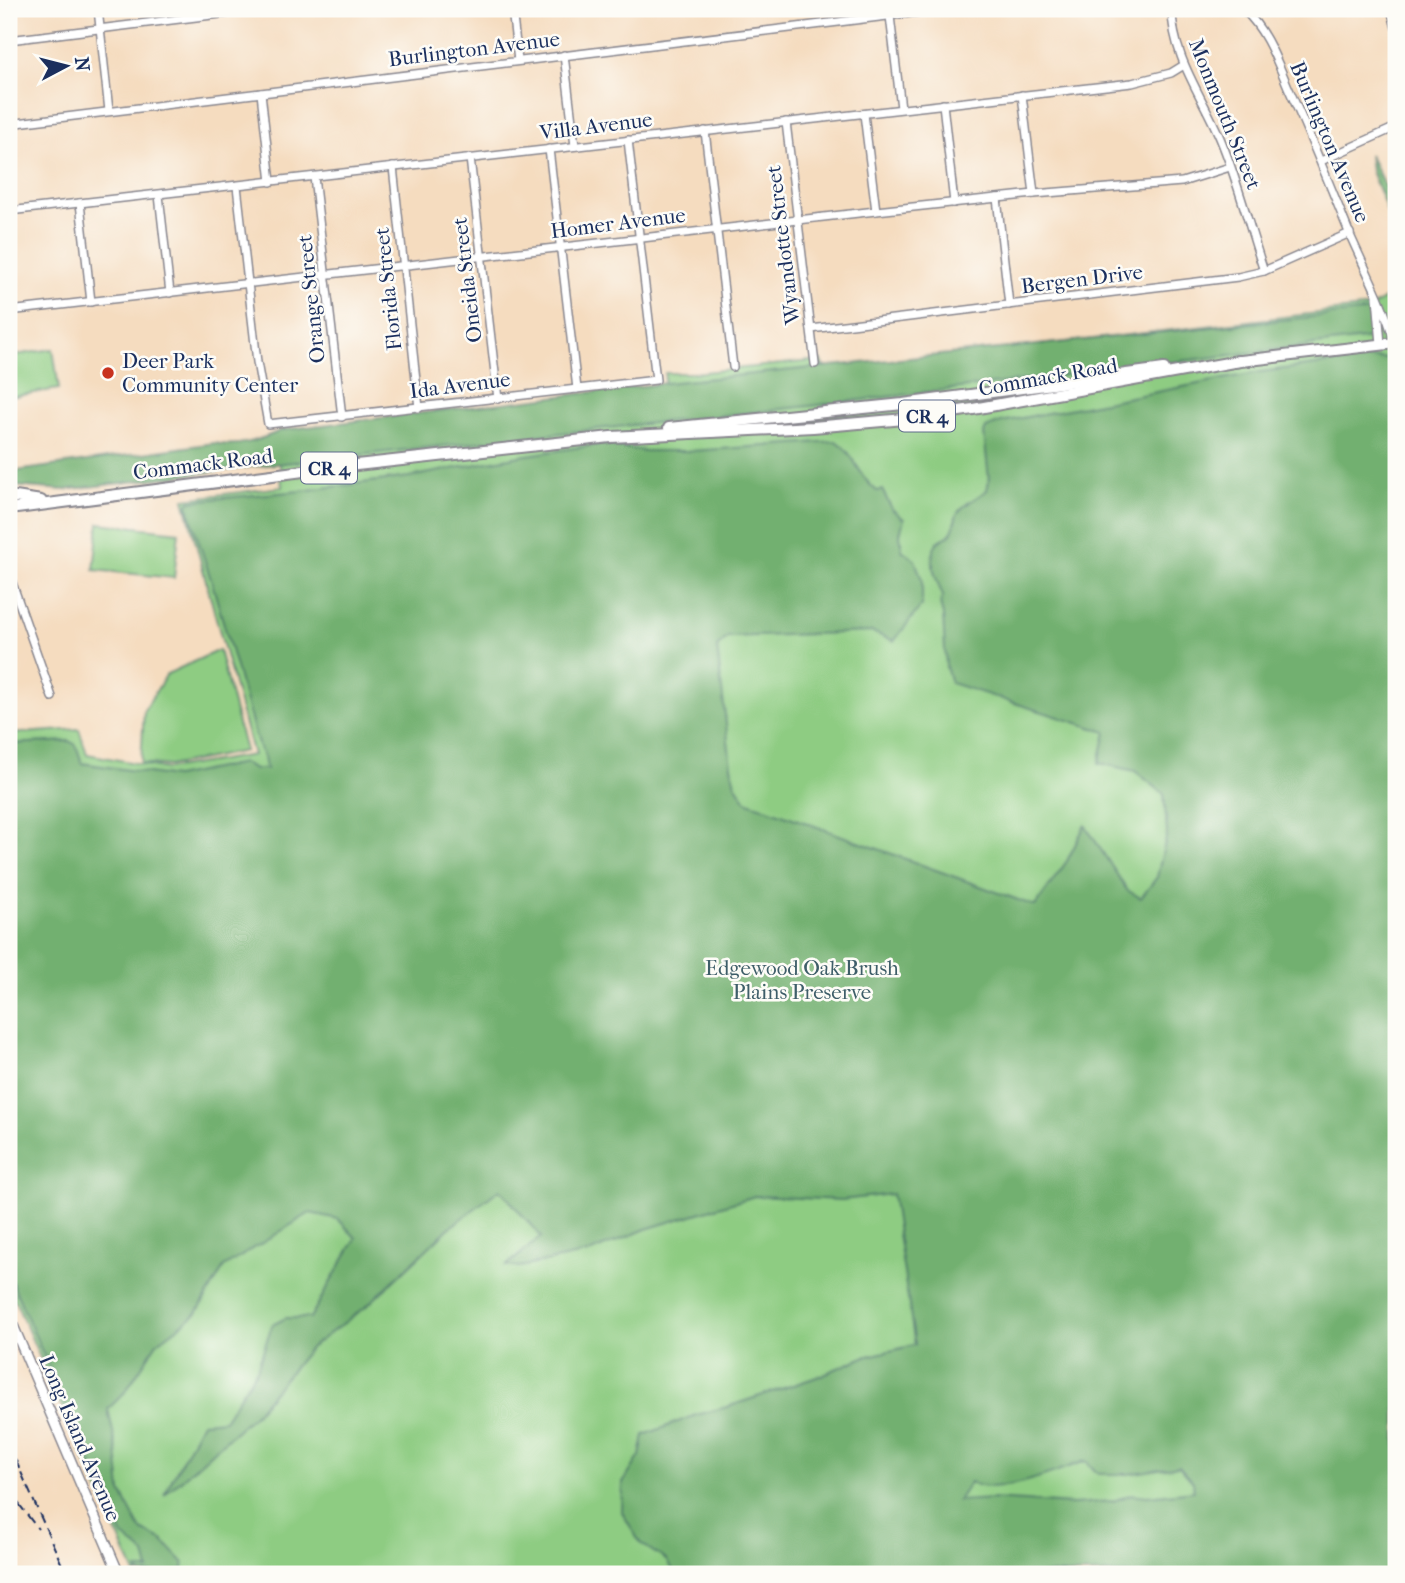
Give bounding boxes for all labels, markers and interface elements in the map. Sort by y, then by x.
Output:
street label: Burlington Avenue [387,27,561,71]
north arrow [32,32,102,102]
street label: Monmouth Street [1184,35,1266,193]
text: N [70,56,94,73]
street label: Burlington Avenue [1285,58,1375,226]
street label: Villa Avenue [537,107,654,145]
street label: Wyandotte Street [761,164,805,327]
street label: Homer Avenue [549,203,687,243]
street label: Oneida Street [447,215,487,344]
street label: Florida Street [370,226,406,352]
street label: Orange Street [292,233,330,364]
street label: Bergen Drive [1020,260,1144,298]
place label: Deer Park Community Center [122,349,298,397]
street label: Commack Road [977,353,1120,401]
marker: Deer Park Community Center [100,365,116,381]
street label: Ida Avenue [408,367,512,403]
road number: CR 4 [899,400,955,432]
street label: Commack Road [132,443,275,484]
road number: CR 4 [301,453,357,484]
park label: Edgewood Oak Brush Plains Preserve [705,956,899,1004]
street label: Long Island Avenue [34,1351,126,1525]

